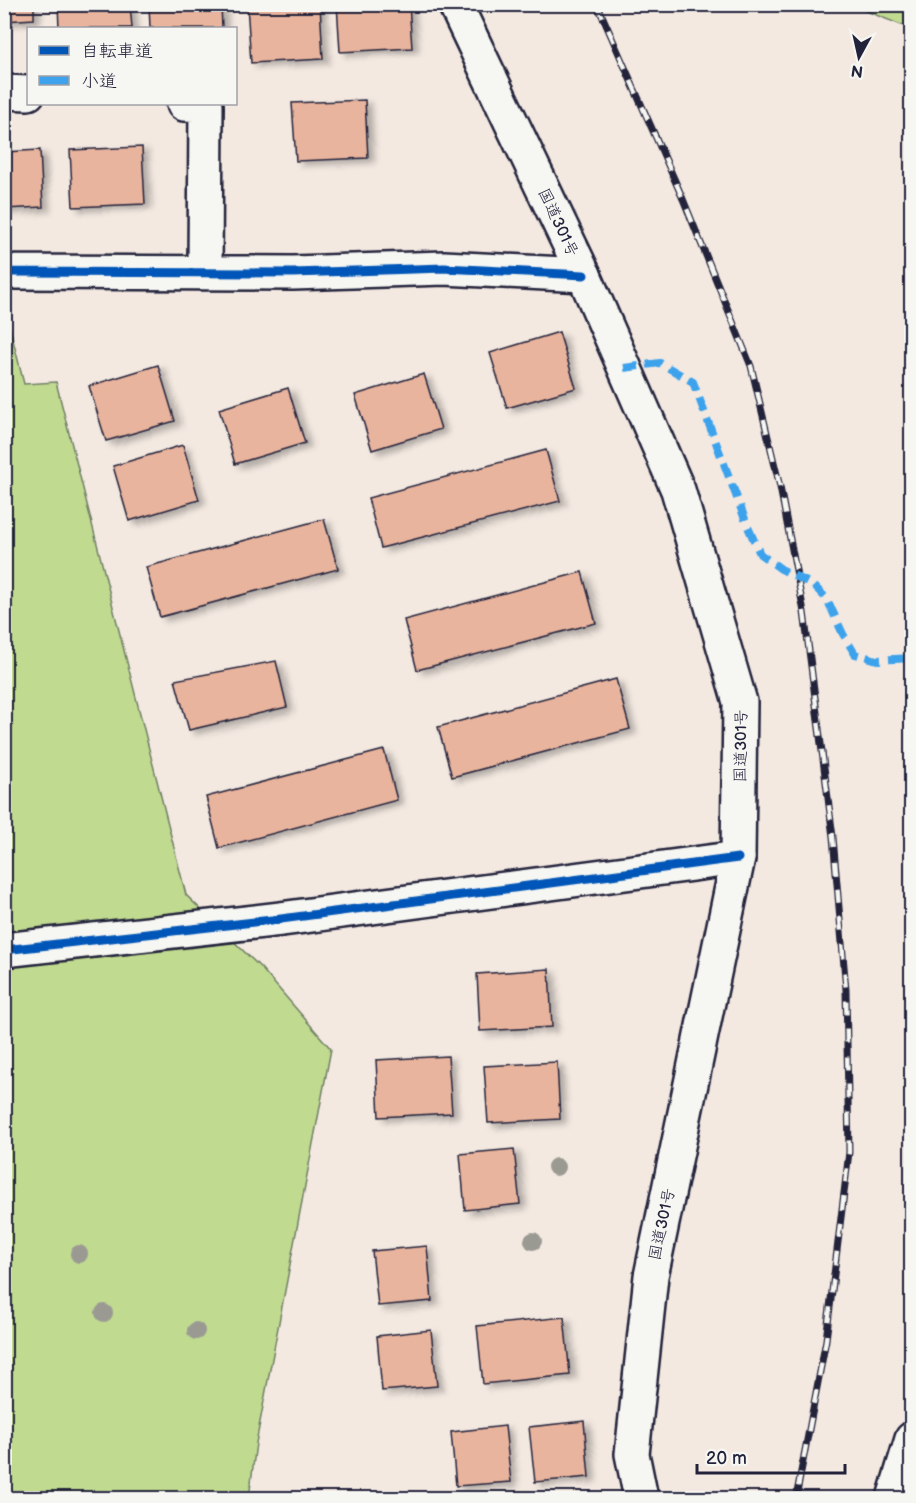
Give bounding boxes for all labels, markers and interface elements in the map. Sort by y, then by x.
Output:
legend [27,27,237,105]
north arrow [829,27,889,87]
text: 自転車道 [81,41,153,62]
text: N [850,60,864,81]
text: 小道 [81,71,117,92]
street label: 国道301号 [534,185,582,260]
street label: 国道301号 [731,709,752,783]
street label: 国道301号 [646,1186,679,1262]
scale bar [697,1437,846,1475]
text: 20 m [706,1448,747,1469]

